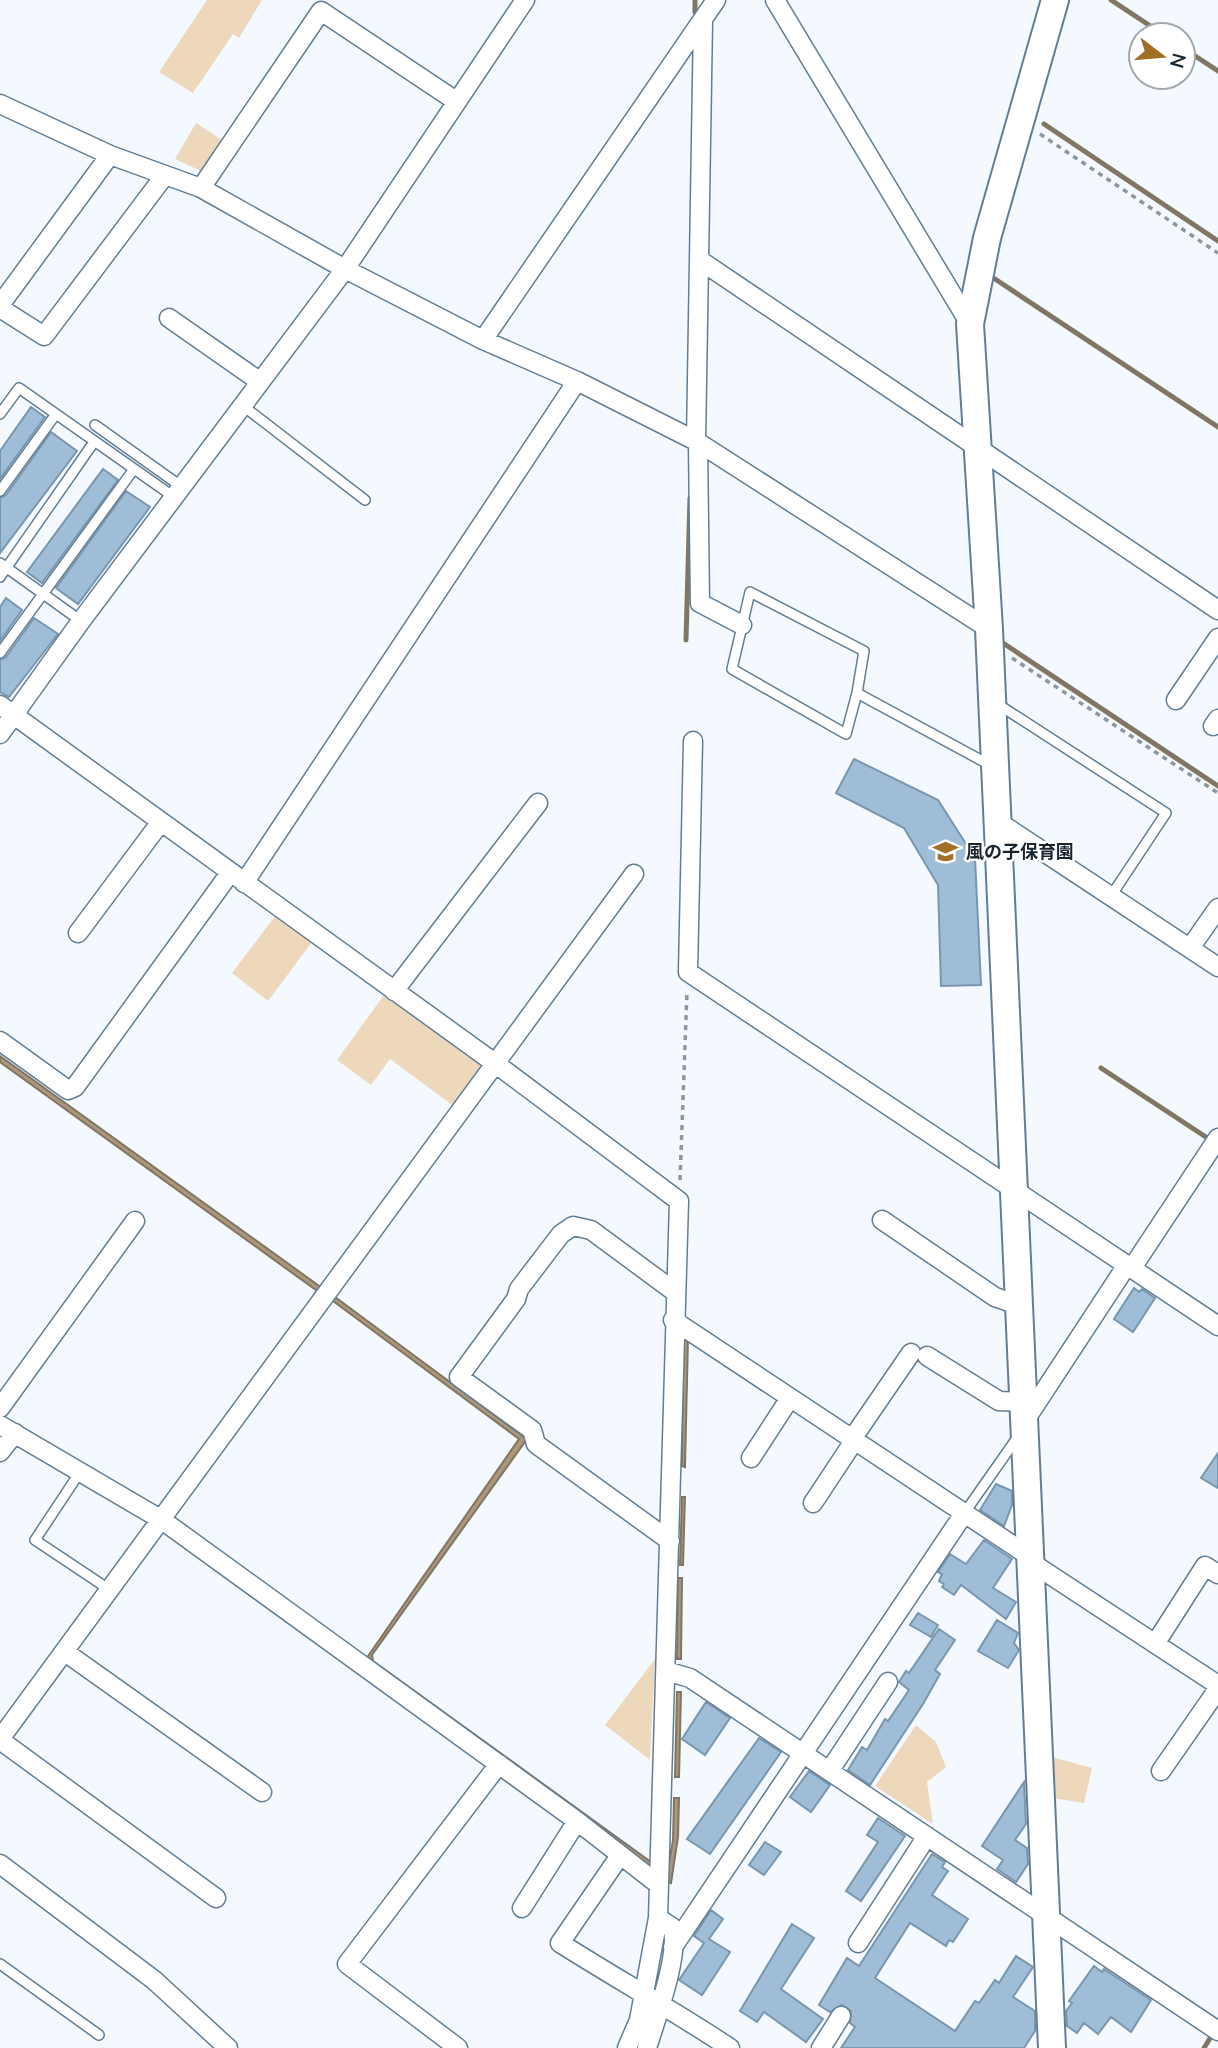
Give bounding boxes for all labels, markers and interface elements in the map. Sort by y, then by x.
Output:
north arrow [1127,21,1197,91]
text: N [1163,50,1192,71]
school or university icon: 風の子保育園 [932,838,960,866]
place label: 風の子保育園 [966,840,1074,864]

